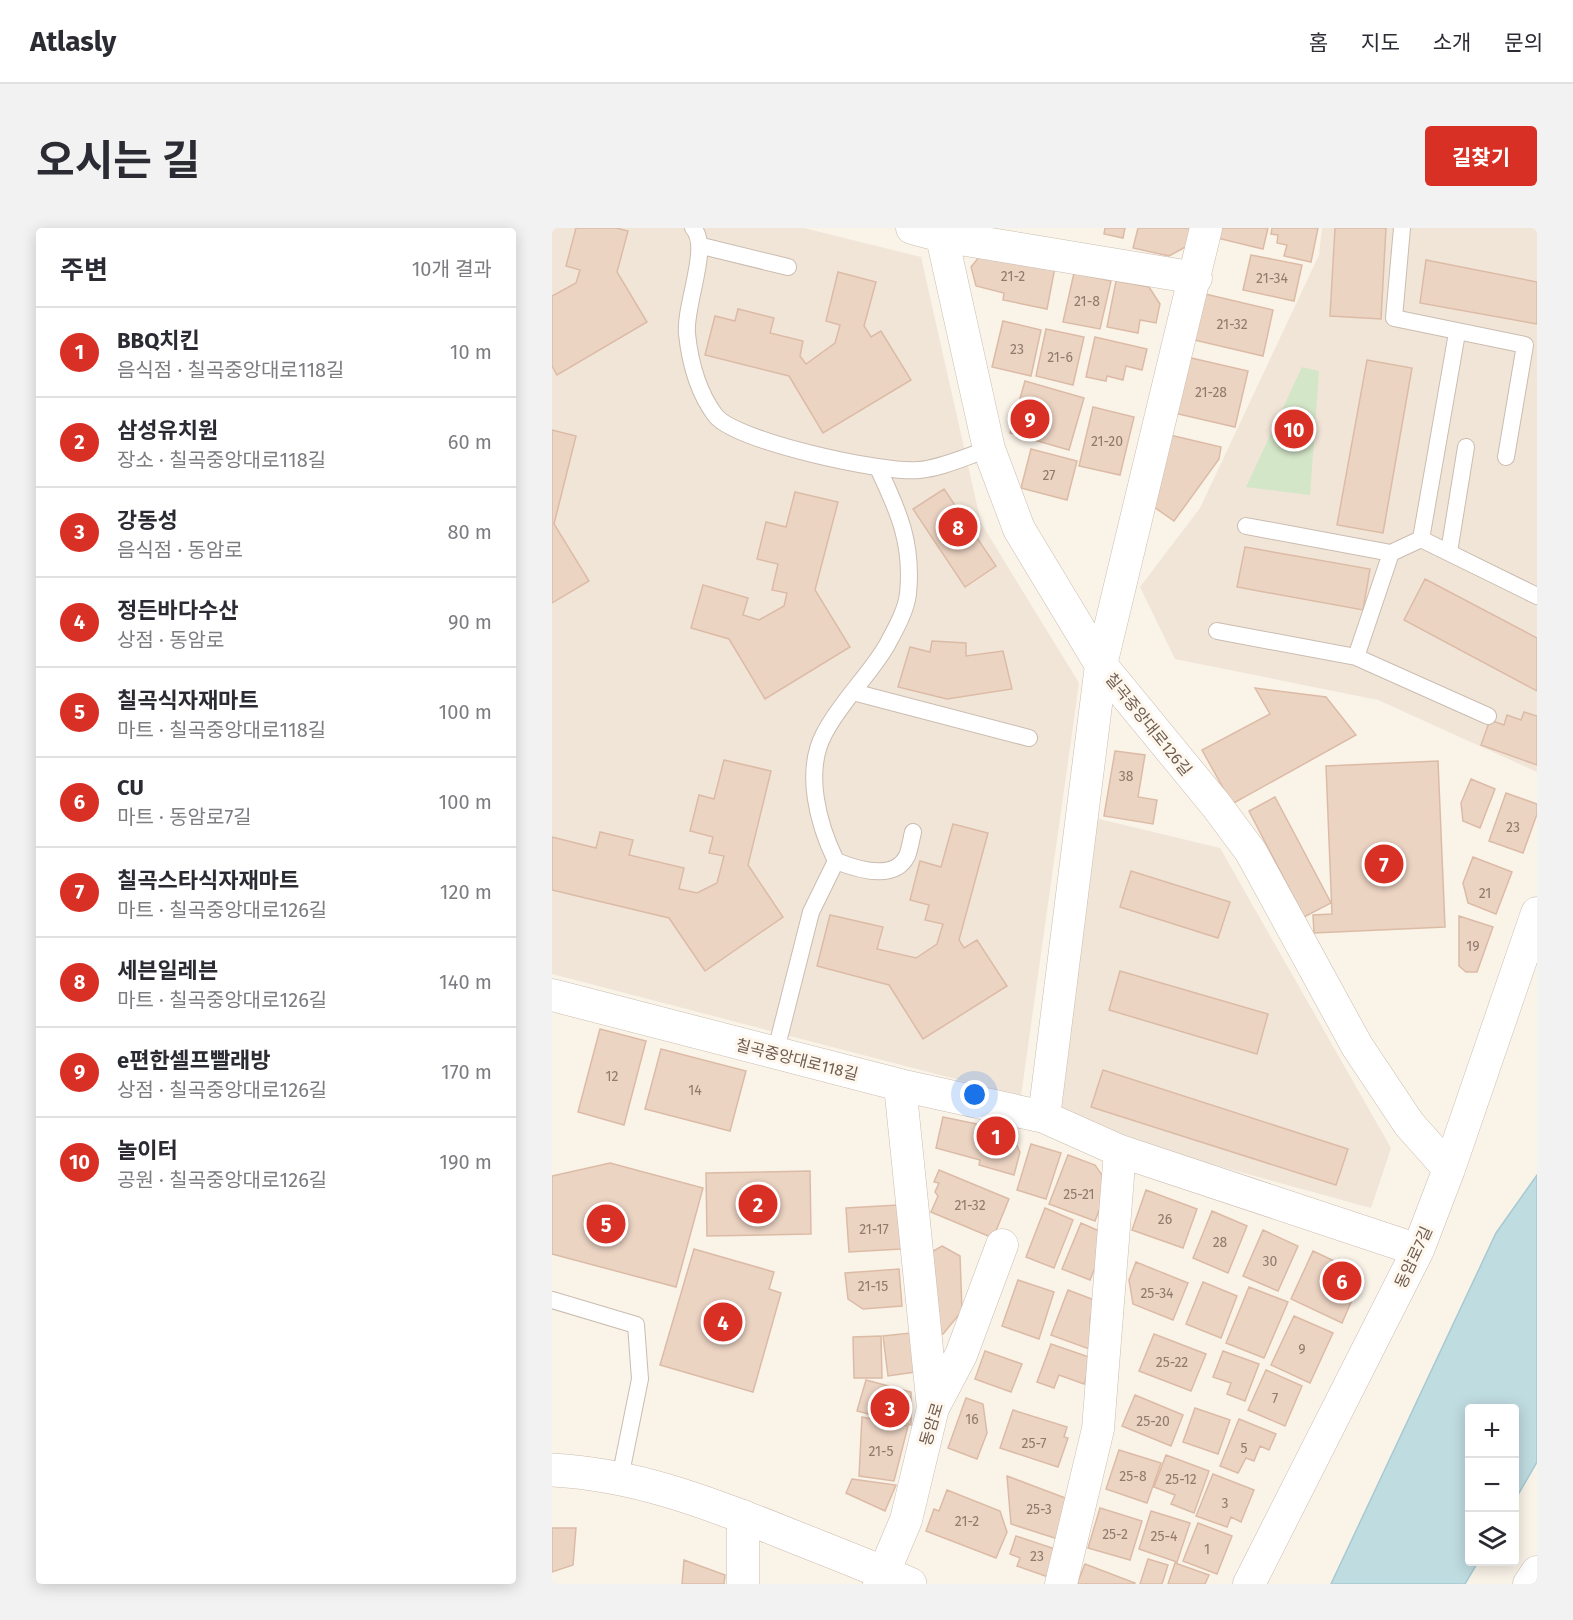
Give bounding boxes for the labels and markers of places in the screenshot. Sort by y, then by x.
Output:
pin: 9 [1010,396,1050,441]
pin: 10 [1274,406,1314,452]
pin: 8 [938,504,978,550]
pin: 7 [1364,842,1404,886]
pin: 1 [976,1114,1016,1158]
pin: 2 [738,1182,778,1226]
pin: 5 [586,1202,626,1246]
pin: 6 [1322,1258,1362,1304]
pin: 4 [704,1300,742,1344]
pin: 3 [870,1386,910,1430]

